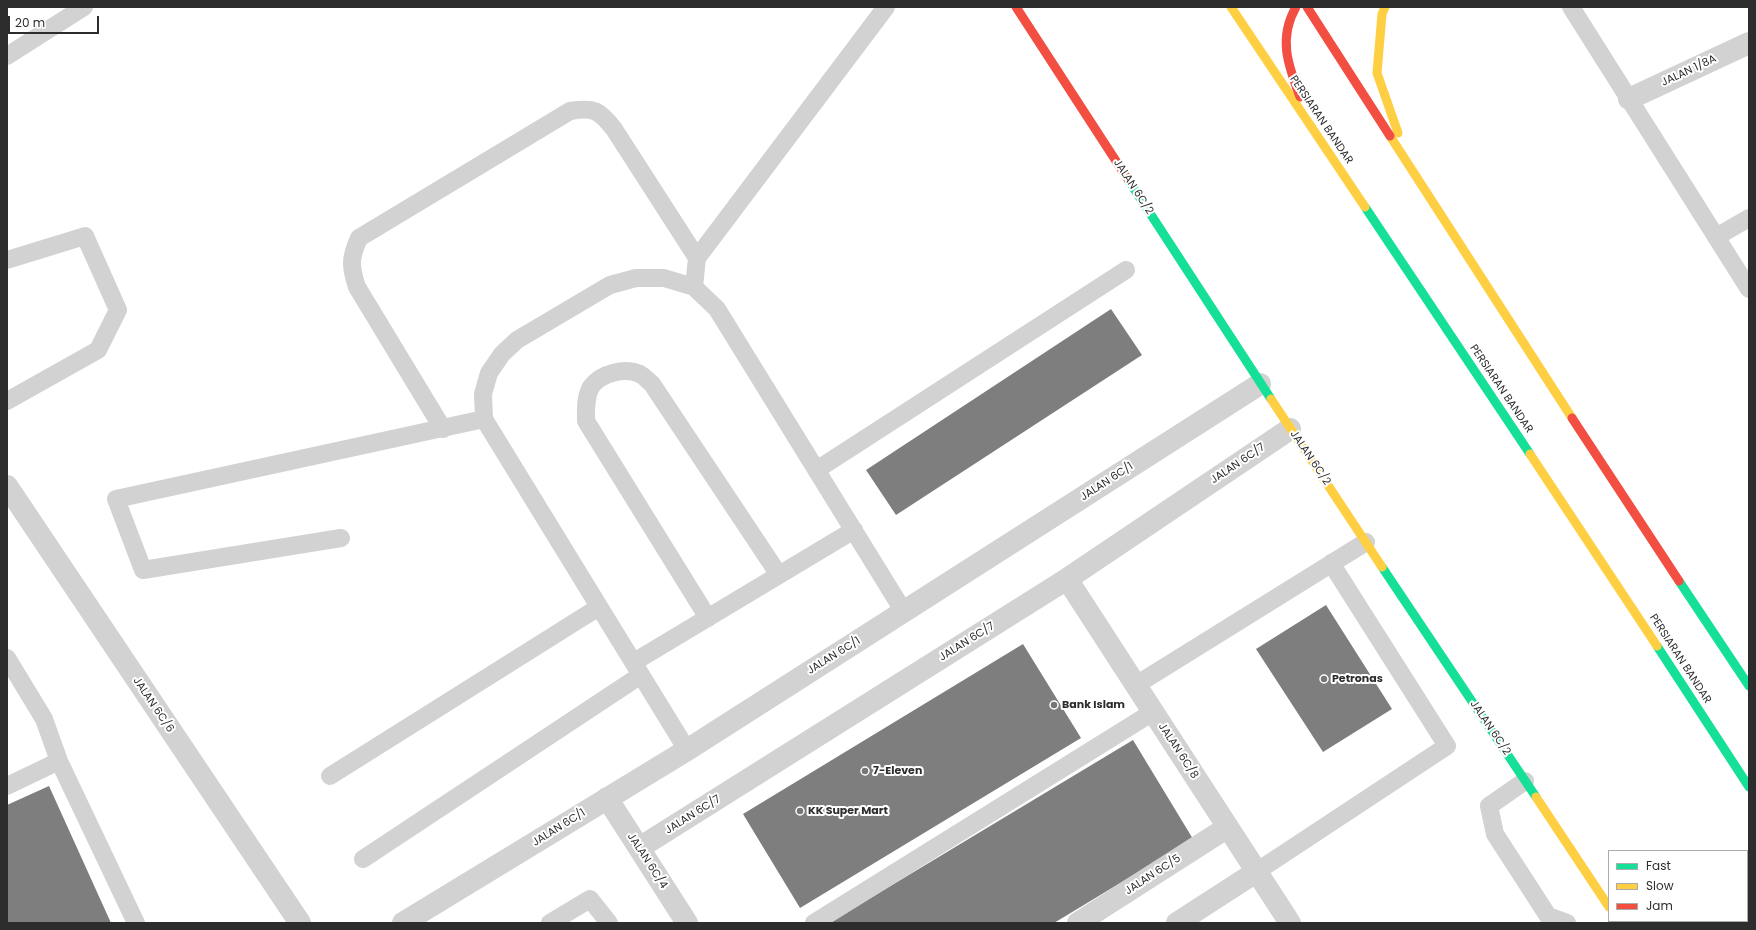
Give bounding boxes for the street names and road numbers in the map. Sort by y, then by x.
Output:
street label: JALAN 1/8A [1659,53,1719,89]
street label: PERSIARAN BANDAR [1287,73,1355,167]
street label: JALAN 6C/2 [1110,157,1156,217]
street label: PERSIARAN BANDAR [1467,342,1535,436]
street label: JALAN 6C/2 [1287,428,1333,488]
street label: JALAN 6C/7 [1208,441,1268,487]
street label: JALAN 6C/1 [1078,460,1136,504]
street label: PERSIARAN BANDAR [1646,612,1714,706]
street label: JALAN 6C/7 [937,620,997,664]
street label: JALAN 6C/1 [805,634,863,678]
street label: JALAN 6C/6 [130,675,176,735]
street label: JALAN 6C/2 [1467,698,1513,758]
street label: JALAN 6C/8 [1155,721,1201,781]
street label: JALAN 6C/7 [663,793,723,837]
street label: JALAN 6C/1 [530,806,588,850]
street label: JALAN 6C/4 [624,831,670,891]
street label: JALAN 6C/5 [1123,852,1183,898]

